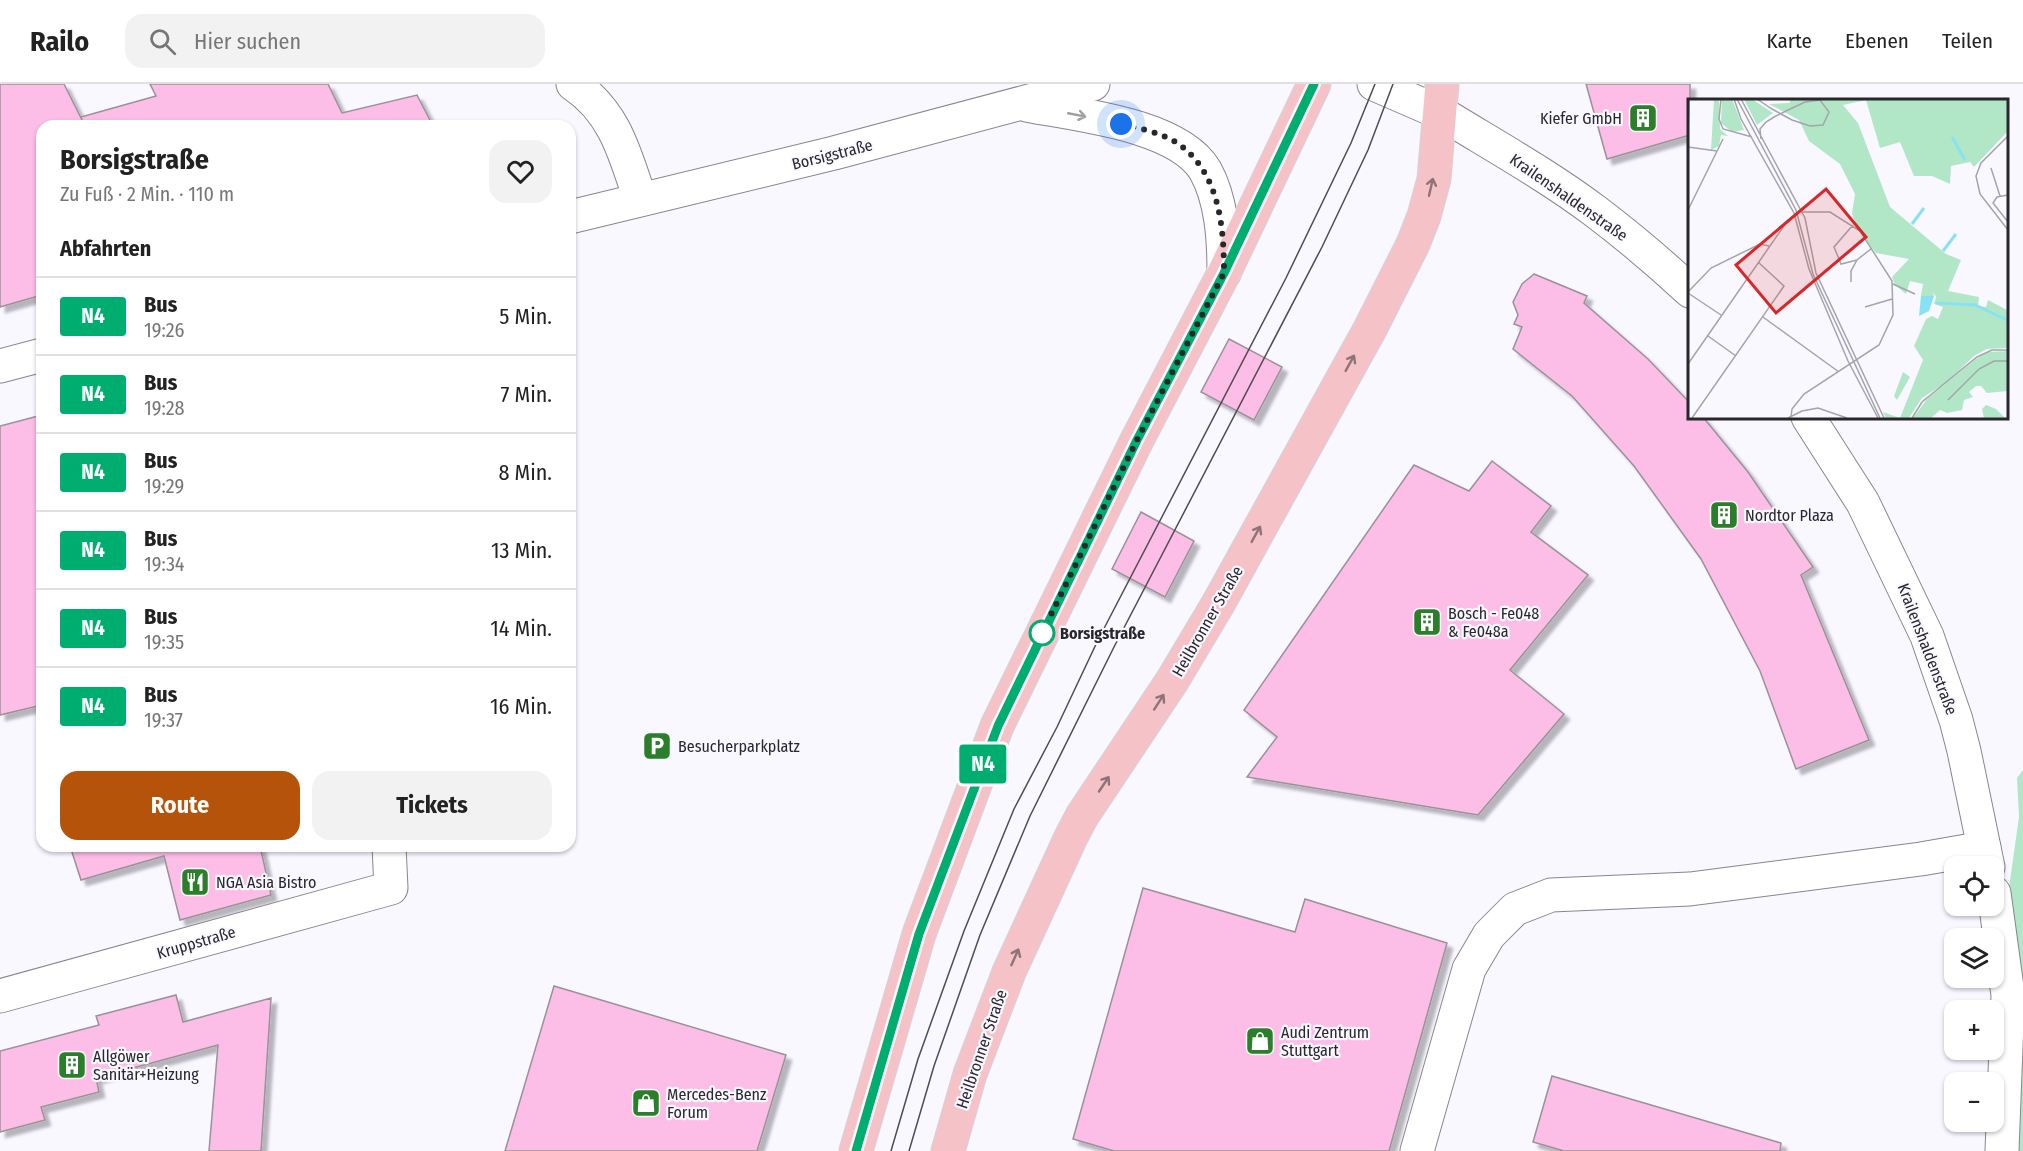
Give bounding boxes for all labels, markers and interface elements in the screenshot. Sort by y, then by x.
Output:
search box [125,14,545,68]
text: Railo [30,25,89,58]
icon: search [146,25,179,58]
text: Hier suchen [194,28,301,55]
text: Karte [1766,28,1812,54]
text: Ebenen [1845,28,1909,54]
text: Teilen [1942,28,1993,54]
inset map [1688,99,2008,418]
building icon: Kiefer GmbH [1627,102,1659,134]
your location [1106,109,1136,139]
place label: Kiefer GmbH [1540,109,1622,128]
one-way arrow [1066,110,1086,121]
street label: Borsigstraße [790,135,874,174]
button: heart [489,140,552,203]
text: Borsigstraße [60,143,209,176]
street label: Krailenshaldenstraße [1506,150,1631,245]
one-way arrow [1426,178,1438,197]
text: Zu Fuß · 2 Min. · 110 m [60,182,234,206]
text: Abfahrten [60,235,151,262]
text: Bus [144,291,177,318]
text: N4 [81,303,105,329]
text: 5 Min. [499,303,552,330]
text: 19:26 [144,318,185,342]
one-way arrow [1344,355,1356,372]
text: Bus [144,369,177,396]
text: N4 [81,381,105,407]
text: 7 Min. [500,381,552,408]
text: 19:28 [144,396,185,420]
text: Bus [144,447,177,474]
text: N4 [81,459,105,485]
text: 8 Min. [498,459,552,486]
text: 19:29 [144,474,184,498]
building icon: Nordtor Plaza [1708,499,1740,531]
place label: Nordtor Plaza [1745,506,1834,525]
text: Bus [144,525,177,552]
one-way arrow [1250,526,1262,543]
text: N4 [81,537,105,563]
text: 13 Min. [491,537,552,564]
text: 19:34 [144,552,185,576]
street label: Heilbronner Straße [1168,562,1247,680]
street label: Krailenshaldenstraße [1894,581,1961,718]
text: Bus [144,603,177,630]
place label: Bosch - Fe048 & Fe048a [1448,604,1539,641]
building icon: Bosch - Fe048 & Fe048a [1411,606,1443,638]
text: N4 [81,615,105,641]
text: 14 Min. [490,615,552,642]
marker: Borsigstraße [1029,620,1055,646]
place label: Borsigstraße [1060,624,1145,643]
text: 19:35 [144,630,184,654]
text: Bus [144,681,177,708]
text: N4 [81,693,105,719]
text: 16 Min. [490,693,552,720]
one-way arrow [1152,693,1165,710]
text: 19:37 [144,708,183,732]
parking icon: Besucherparkplatz [641,730,673,762]
place label: Besucherparkplatz [678,737,800,756]
line badge: N4 [956,744,1010,784]
text: N4 [971,751,995,777]
button: Route [60,771,300,840]
button: Tickets [312,771,552,840]
one-way arrow [1098,776,1110,793]
map controls [1944,856,2004,1132]
button: locate [1944,856,2004,916]
restaurant icon: NGA Asia Bistro [179,866,211,898]
place label: NGA Asia Bistro [216,873,316,892]
street label: Kruppstraße [155,922,238,963]
button: layers [1944,928,2004,988]
one-way arrow [1010,948,1021,967]
street label: Heilbronner Straße [952,987,1011,1111]
button: + [1944,1000,2004,1060]
place label: Audi Zentrum Stuttgart [1281,1023,1369,1060]
shop icon: Audi Zentrum Stuttgart [1244,1025,1276,1057]
place label: Allgöwer Sanitär+Heizung [93,1047,199,1084]
building icon: Allgöwer Sanitär+Heizung [56,1049,88,1081]
button: − [1944,1072,2004,1132]
place label: Mercedes-Benz Forum [667,1085,766,1122]
shop icon: Mercedes-Benz Forum [630,1087,662,1119]

